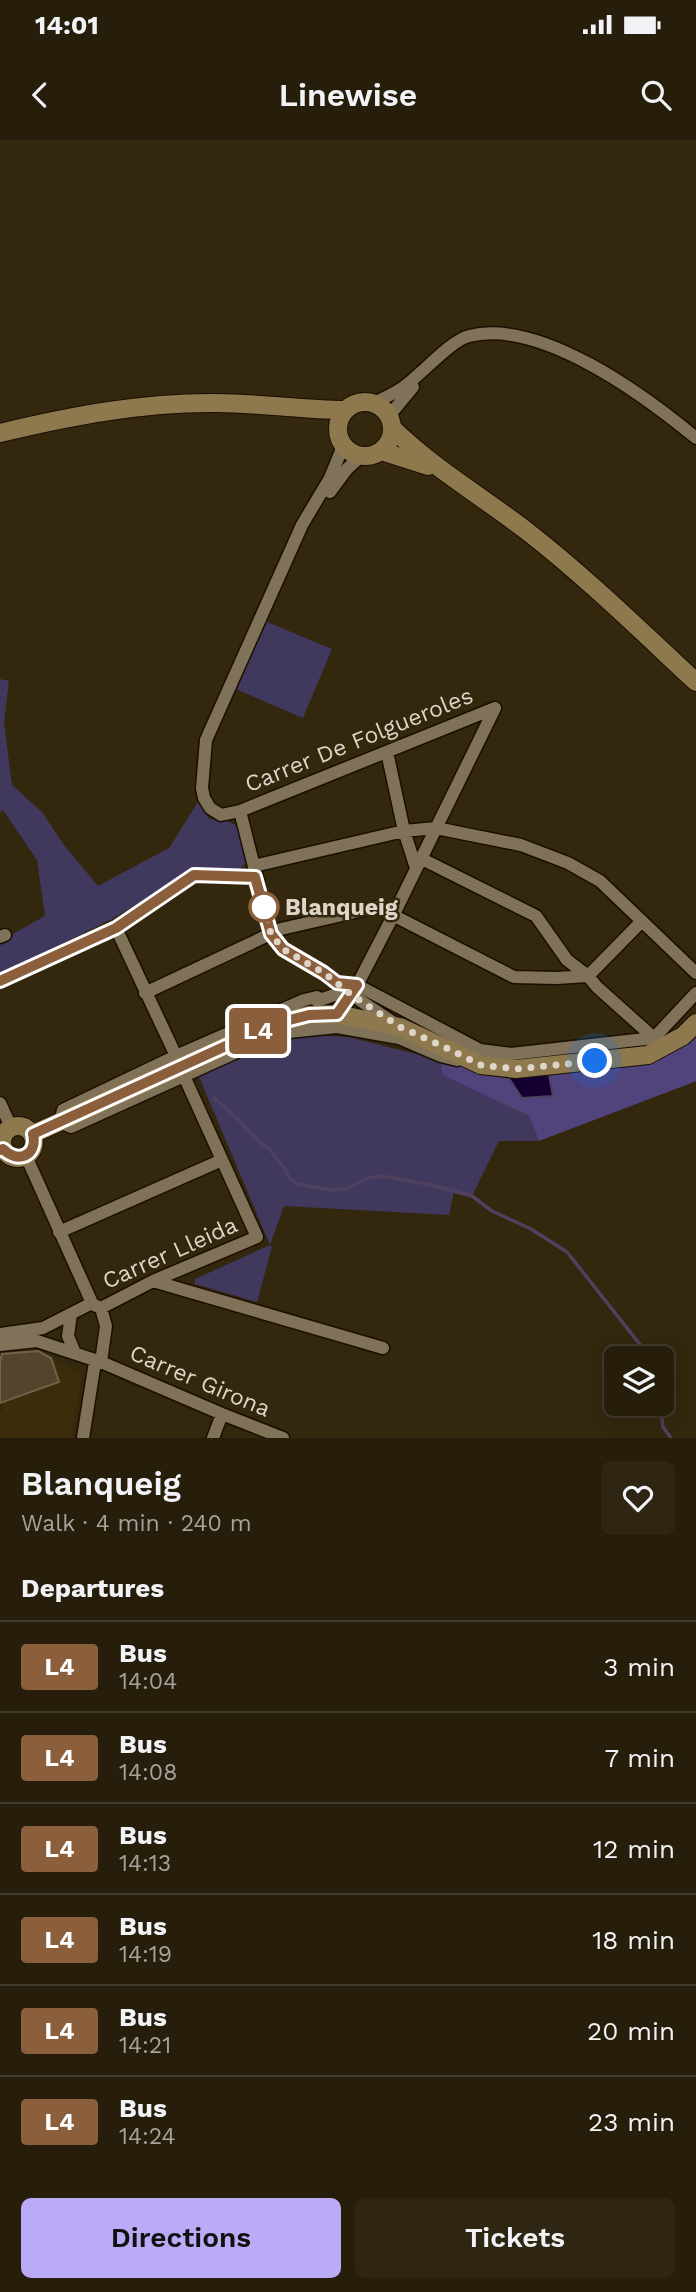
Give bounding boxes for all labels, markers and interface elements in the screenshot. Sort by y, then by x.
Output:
text: 14:01 [35,10,99,40]
icon: back [21,76,59,114]
text: Linewise [279,76,417,114]
icon: search [637,76,675,114]
street label: Carrer De Folgueroles [241,682,477,798]
marker: Blanqueig [249,892,279,922]
place label: Blanqueig [285,894,398,921]
line badge: L4 [226,1008,290,1054]
text: L4 [243,1017,273,1045]
your location [577,1043,612,1078]
street label: Carrer Lleida [98,1211,242,1295]
street label: Carrer Girona [126,1339,274,1423]
map controls [604,1346,674,1416]
button: layers [604,1346,674,1416]
button: heart [601,1461,675,1535]
text: Blanqueig [21,1464,181,1503]
text: Walk · 4 min · 240 m [21,1510,252,1537]
text: Departures [21,1573,164,1603]
text: Bus [119,1638,167,1668]
text: 3 min [603,1652,675,1682]
text: L4 [45,1653,74,1681]
text: 14:04 [119,1668,177,1695]
text: Bus [119,1729,167,1759]
text: 7 min [605,1743,675,1773]
text: L4 [45,1744,74,1772]
text: 14:08 [119,1759,177,1786]
text: Bus [119,1820,167,1850]
text: 12 min [593,1834,675,1864]
text: L4 [45,1835,74,1863]
text: 14:13 [119,1850,171,1877]
text: Bus [119,1911,167,1941]
text: 18 min [592,1925,675,1955]
text: L4 [45,1926,74,1954]
text: 14:19 [119,1941,172,1968]
text: Bus [119,2002,167,2032]
text: 20 min [587,2016,675,2046]
text: L4 [45,2017,74,2045]
text: 14:21 [119,2032,171,2059]
text: Bus [119,2093,167,2123]
text: 23 min [588,2107,675,2137]
text: L4 [45,2108,74,2136]
text: 14:24 [119,2123,176,2150]
button: Directions [21,2198,341,2278]
button: Tickets [355,2198,675,2278]

